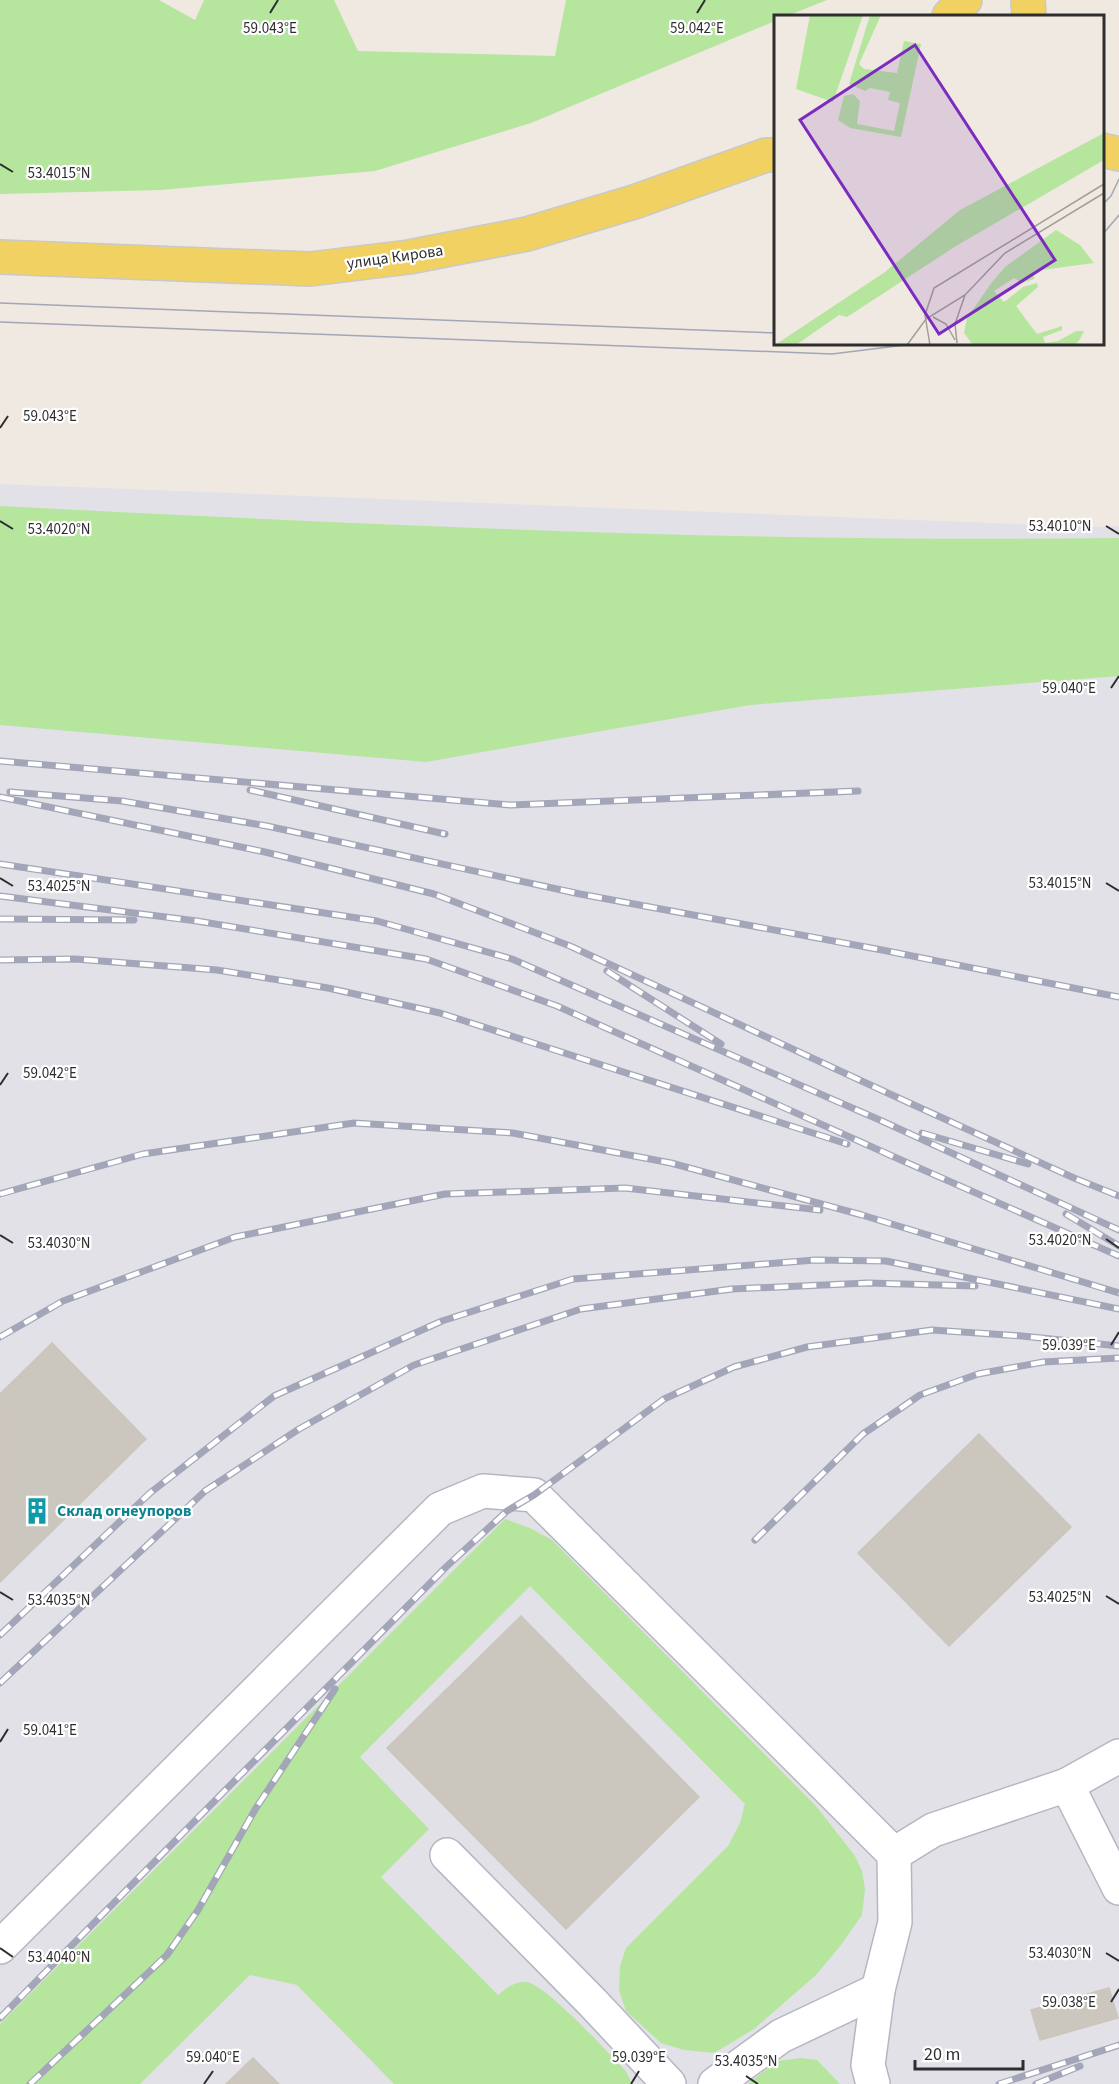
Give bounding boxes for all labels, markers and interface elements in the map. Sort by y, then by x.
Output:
inset map [774,15,1104,345]
text: 59.043°E [243,18,297,39]
text: 59.042°E [670,18,724,39]
text: 53.4015°N [27,163,91,184]
street label: улица Кирова [345,239,445,275]
text: 59.043°E [23,406,77,427]
text: 53.4010°N [1028,516,1092,537]
text: 53.4020°N [27,519,91,540]
text: 59.040°E [1042,678,1096,699]
text: 53.4015°N [1028,873,1092,894]
text: 53.4025°N [27,876,91,897]
text: 59.042°E [23,1063,77,1084]
text: 53.4020°N [1028,1230,1092,1251]
text: 53.4030°N [27,1233,91,1254]
text: 59.039°E [1042,1335,1096,1356]
building icon: Склад огнеупоров [22,1496,52,1526]
place label: Склад огнеупоров [57,1500,191,1522]
text: 53.4025°N [1028,1587,1092,1608]
text: 53.4035°N [27,1590,91,1611]
text: 59.041°E [23,1720,77,1741]
text: 53.4030°N [1028,1943,1092,1964]
text: 53.4040°N [27,1947,91,1968]
text: 59.038°E [1042,1992,1096,2013]
scale bar [915,2033,1023,2071]
text: 20 m [924,2042,960,2067]
text: 59.040°E [186,2047,240,2068]
text: 59.039°E [612,2047,666,2068]
text: 53.4035°N [714,2051,778,2072]

